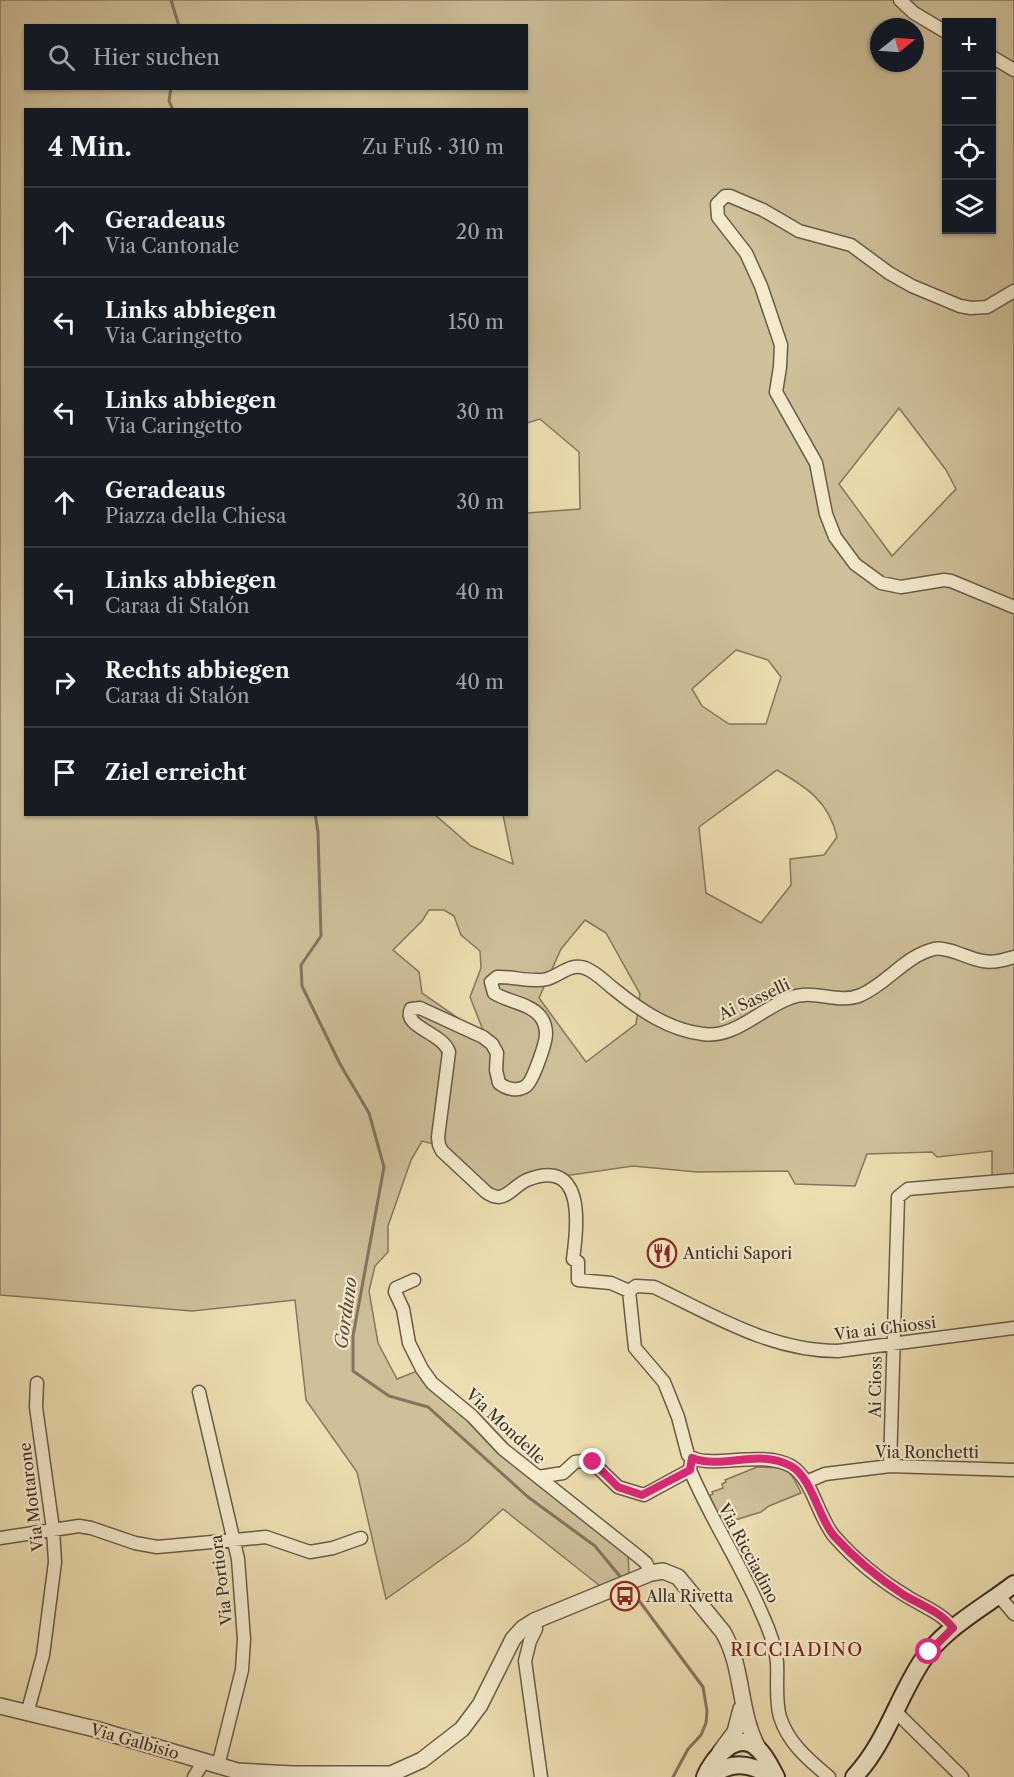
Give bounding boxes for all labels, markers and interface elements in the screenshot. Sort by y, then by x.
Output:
north arrow [870,18,924,72]
map controls [942,18,996,234]
button: + [942,18,996,72]
search box [24,24,528,90]
icon: search [45,41,78,74]
text: Hier suchen [93,44,220,71]
button: − [942,72,996,126]
button: locate [942,126,996,180]
text: 4 Min. [48,131,132,163]
text: Zu Fuß · 310 m [362,135,504,159]
button: layers [942,180,996,234]
text: Geradeaus [105,207,225,234]
icon: ahead [48,216,81,249]
text: 20 m [456,220,504,244]
text: Via Cantonale [105,234,239,258]
text: Links abbiegen [105,297,277,324]
icon: left [48,306,81,339]
text: 150 m [448,310,504,334]
text: Via Caringetto [105,324,242,348]
text: Links abbiegen [105,387,277,414]
icon: left [48,396,81,429]
text: 30 m [456,400,504,424]
text: Via Caringetto [105,414,242,438]
text: Geradeaus [105,477,225,504]
icon: ahead [48,486,81,519]
text: 30 m [456,490,504,514]
text: Piazza della Chiesa [105,504,287,528]
text: Links abbiegen [105,567,277,594]
icon: left [48,576,81,609]
text: 40 m [456,580,504,604]
text: Caraa di Stalón [105,594,249,618]
text: Rechts abbiegen [105,657,290,684]
icon: right [48,666,81,699]
text: 40 m [456,670,504,694]
text: Caraa di Stalón [105,684,249,708]
icon: arrive [48,756,81,789]
text: Ziel erreicht [105,759,246,786]
street label: Ai Sasselli [714,974,793,1025]
restaurant icon: Antichi Sapori [646,1237,678,1269]
place label: Antichi Sapori [682,1243,792,1263]
water label: Gorduno [330,1275,362,1351]
street label: Via ai Chiossi [832,1312,937,1344]
street label: Ai Cioss [864,1356,886,1419]
street label: Via Mondelle [461,1383,550,1468]
street label: Via Mottarone [14,1441,48,1554]
street label: Via Ronchetti [874,1442,979,1462]
route end [579,1448,605,1474]
street label: Via Ricciadino [714,1499,784,1606]
street label: Via Portiora [205,1533,237,1627]
bus stop icon: Alla Rivetta [609,1580,641,1612]
place label: Alla Rivetta [645,1586,734,1606]
route start [915,1638,941,1664]
district label: RICCIADINO [730,1639,864,1661]
street label: Via Galbisio [87,1719,182,1763]

